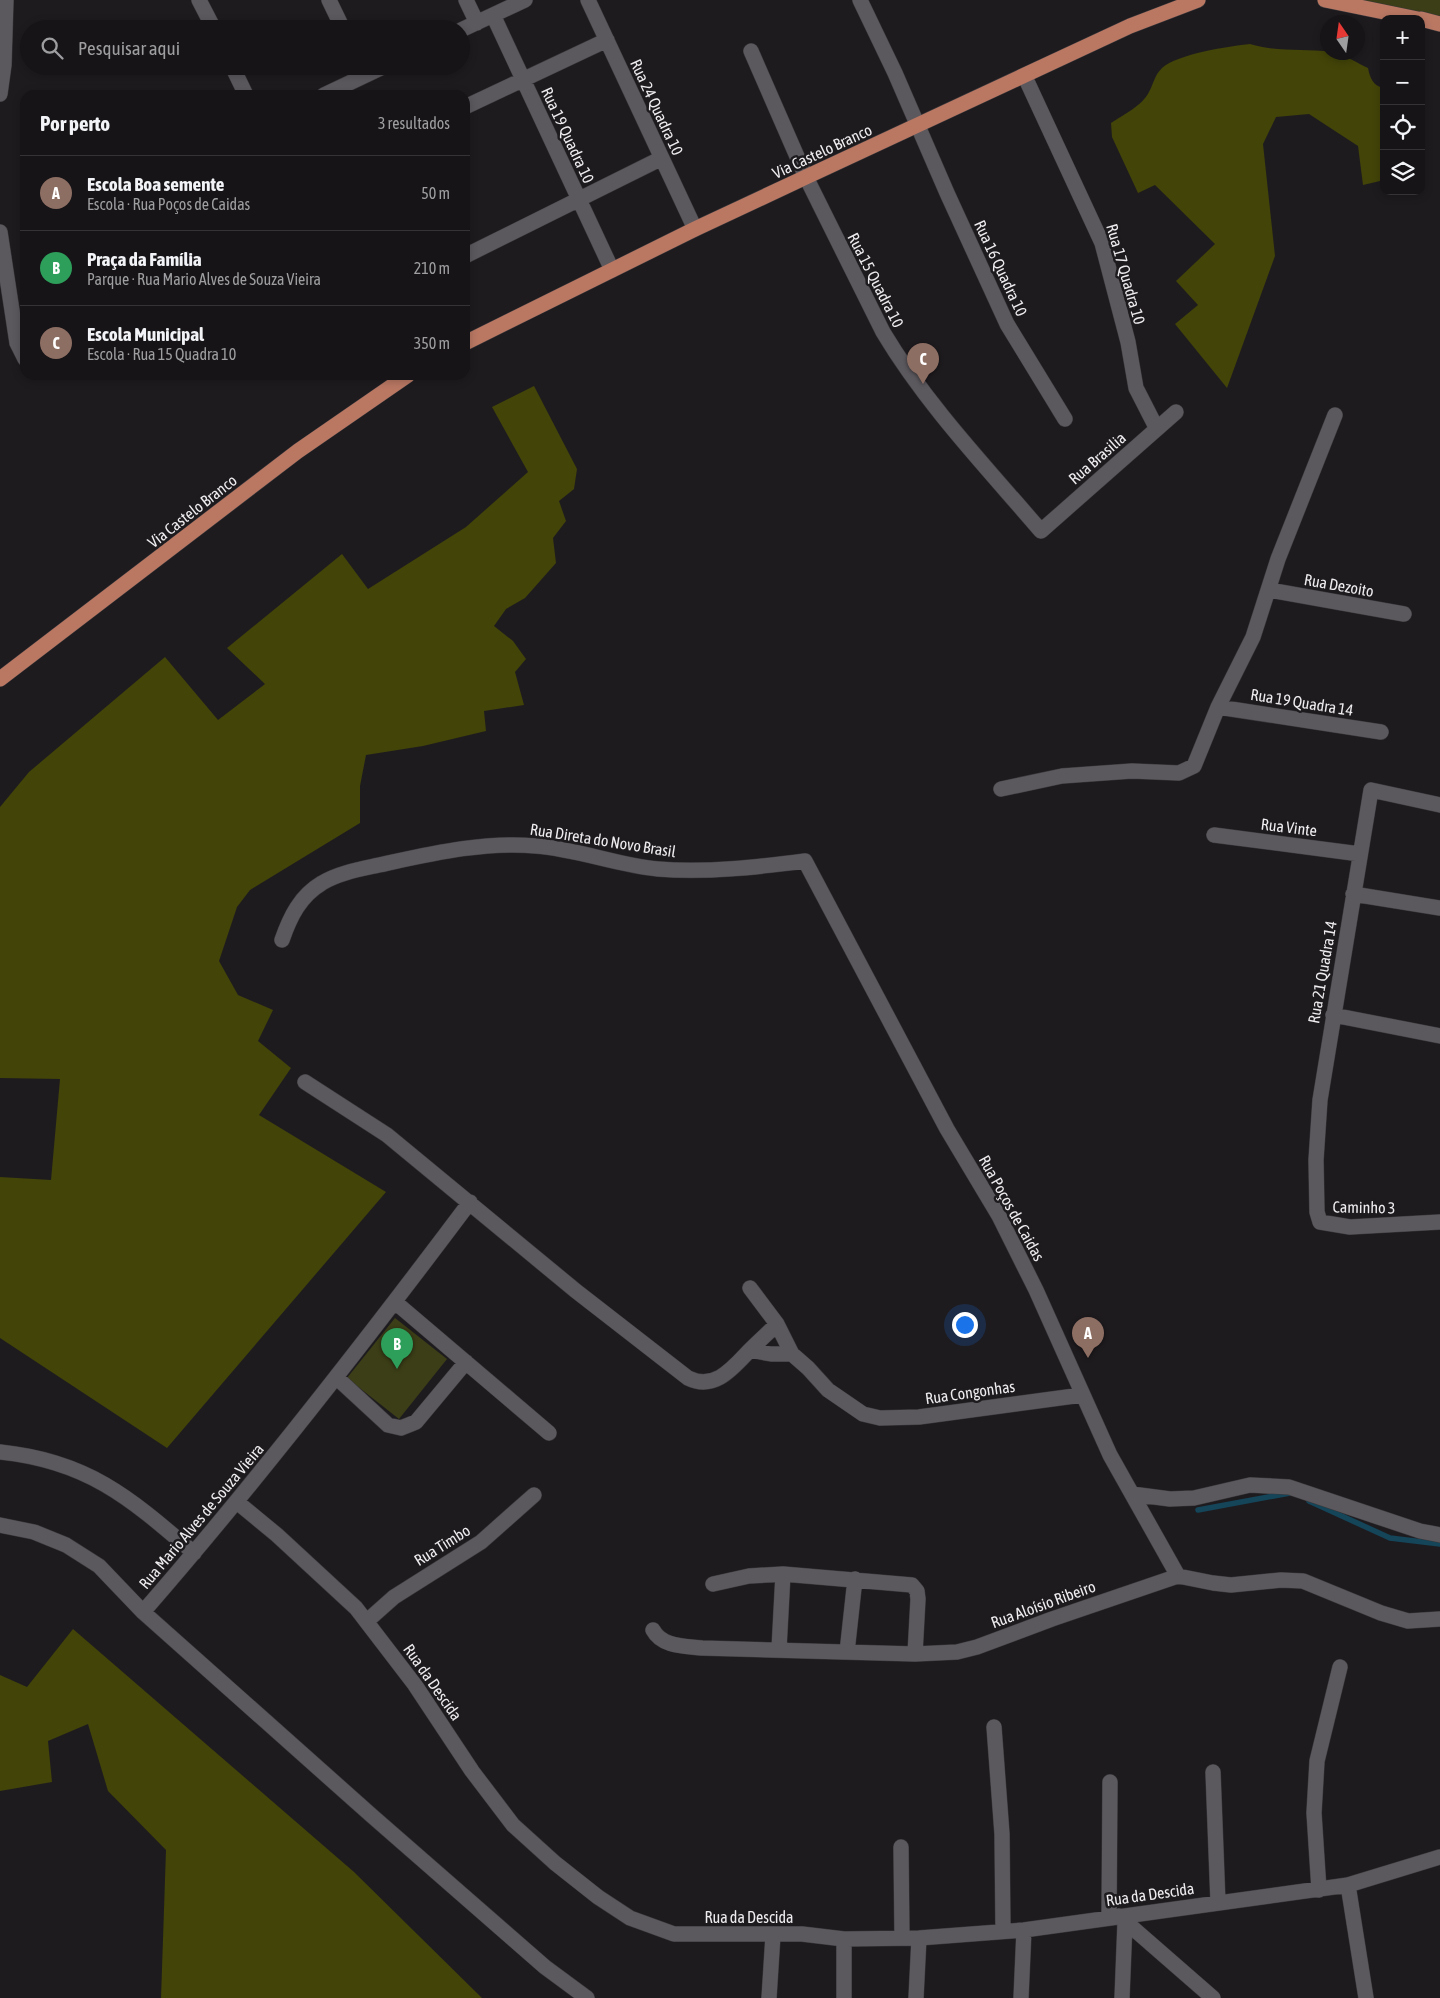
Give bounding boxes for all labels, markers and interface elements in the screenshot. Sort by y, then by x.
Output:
north arrow [1320,15,1365,60]
map controls [1380,15,1425,195]
button: + [1380,15,1425,60]
search box [20,20,470,75]
icon: search [38,34,66,62]
text: Pesquisar aqui [78,37,180,59]
street label: Rua 24 Quadra 10 [627,56,687,158]
button: − [1380,60,1425,105]
street label: Rua 19 Quadra 10 [538,84,598,186]
button: locate [1380,105,1425,150]
text: Por perto [40,111,110,135]
text: 3 resultados [378,114,450,132]
street label: Via Castelo Branco [769,120,875,182]
button: layers [1380,150,1425,195]
text: Escola Boa semente [87,173,224,195]
text: A [52,184,60,202]
text: 50 m [421,184,450,202]
text: Escola · Rua Poços de Caidas [87,195,250,213]
street label: Rua 16 Quadra 10 [971,217,1031,319]
street label: Rua 17 Quadra 10 [1103,222,1149,326]
street label: Rua 15 Quadra 10 [844,230,908,330]
text: Praça da Família [87,248,202,270]
text: B [52,259,60,277]
text: 210 m [414,259,450,277]
text: Parque · Rua Mario Alves de Souza Vieira [87,270,321,288]
text: Escola Municipal [87,323,204,345]
text: C [52,334,60,352]
text: 350 m [414,334,450,352]
pin: C [907,343,939,384]
text: Escola · Rua 15 Quadra 10 [87,345,236,363]
street label: Rua Brasilia [1065,428,1129,488]
street label: Via Castelo Branco [144,471,240,551]
street label: Rua Dezoito [1303,570,1375,600]
street label: Rua 19 Quadra 14 [1249,685,1355,719]
street label: Rua Vinte [1260,815,1318,839]
street label: Rua Direta do Novo Brasil [529,820,678,861]
street label: Rua 21 Quadra 14 [1304,919,1340,1025]
street label: Rua Poços de Caidas [975,1152,1049,1265]
street label: Caminho 3 [1333,1197,1395,1217]
your location [952,1312,978,1338]
pin: A [1072,1317,1104,1358]
pin: B [381,1328,413,1369]
street label: Rua Congonhas [924,1377,1017,1408]
street label: Rua Mario Alves de Souza Vieira [135,1440,267,1592]
street label: Rua Timbo [411,1521,473,1569]
street label: Rua Aloísio Ribeiro [988,1577,1098,1631]
street label: Rua da Descida [400,1640,466,1724]
street label: Rua da Descida [1105,1879,1195,1909]
street label: Rua da Descida [704,1908,794,1926]

